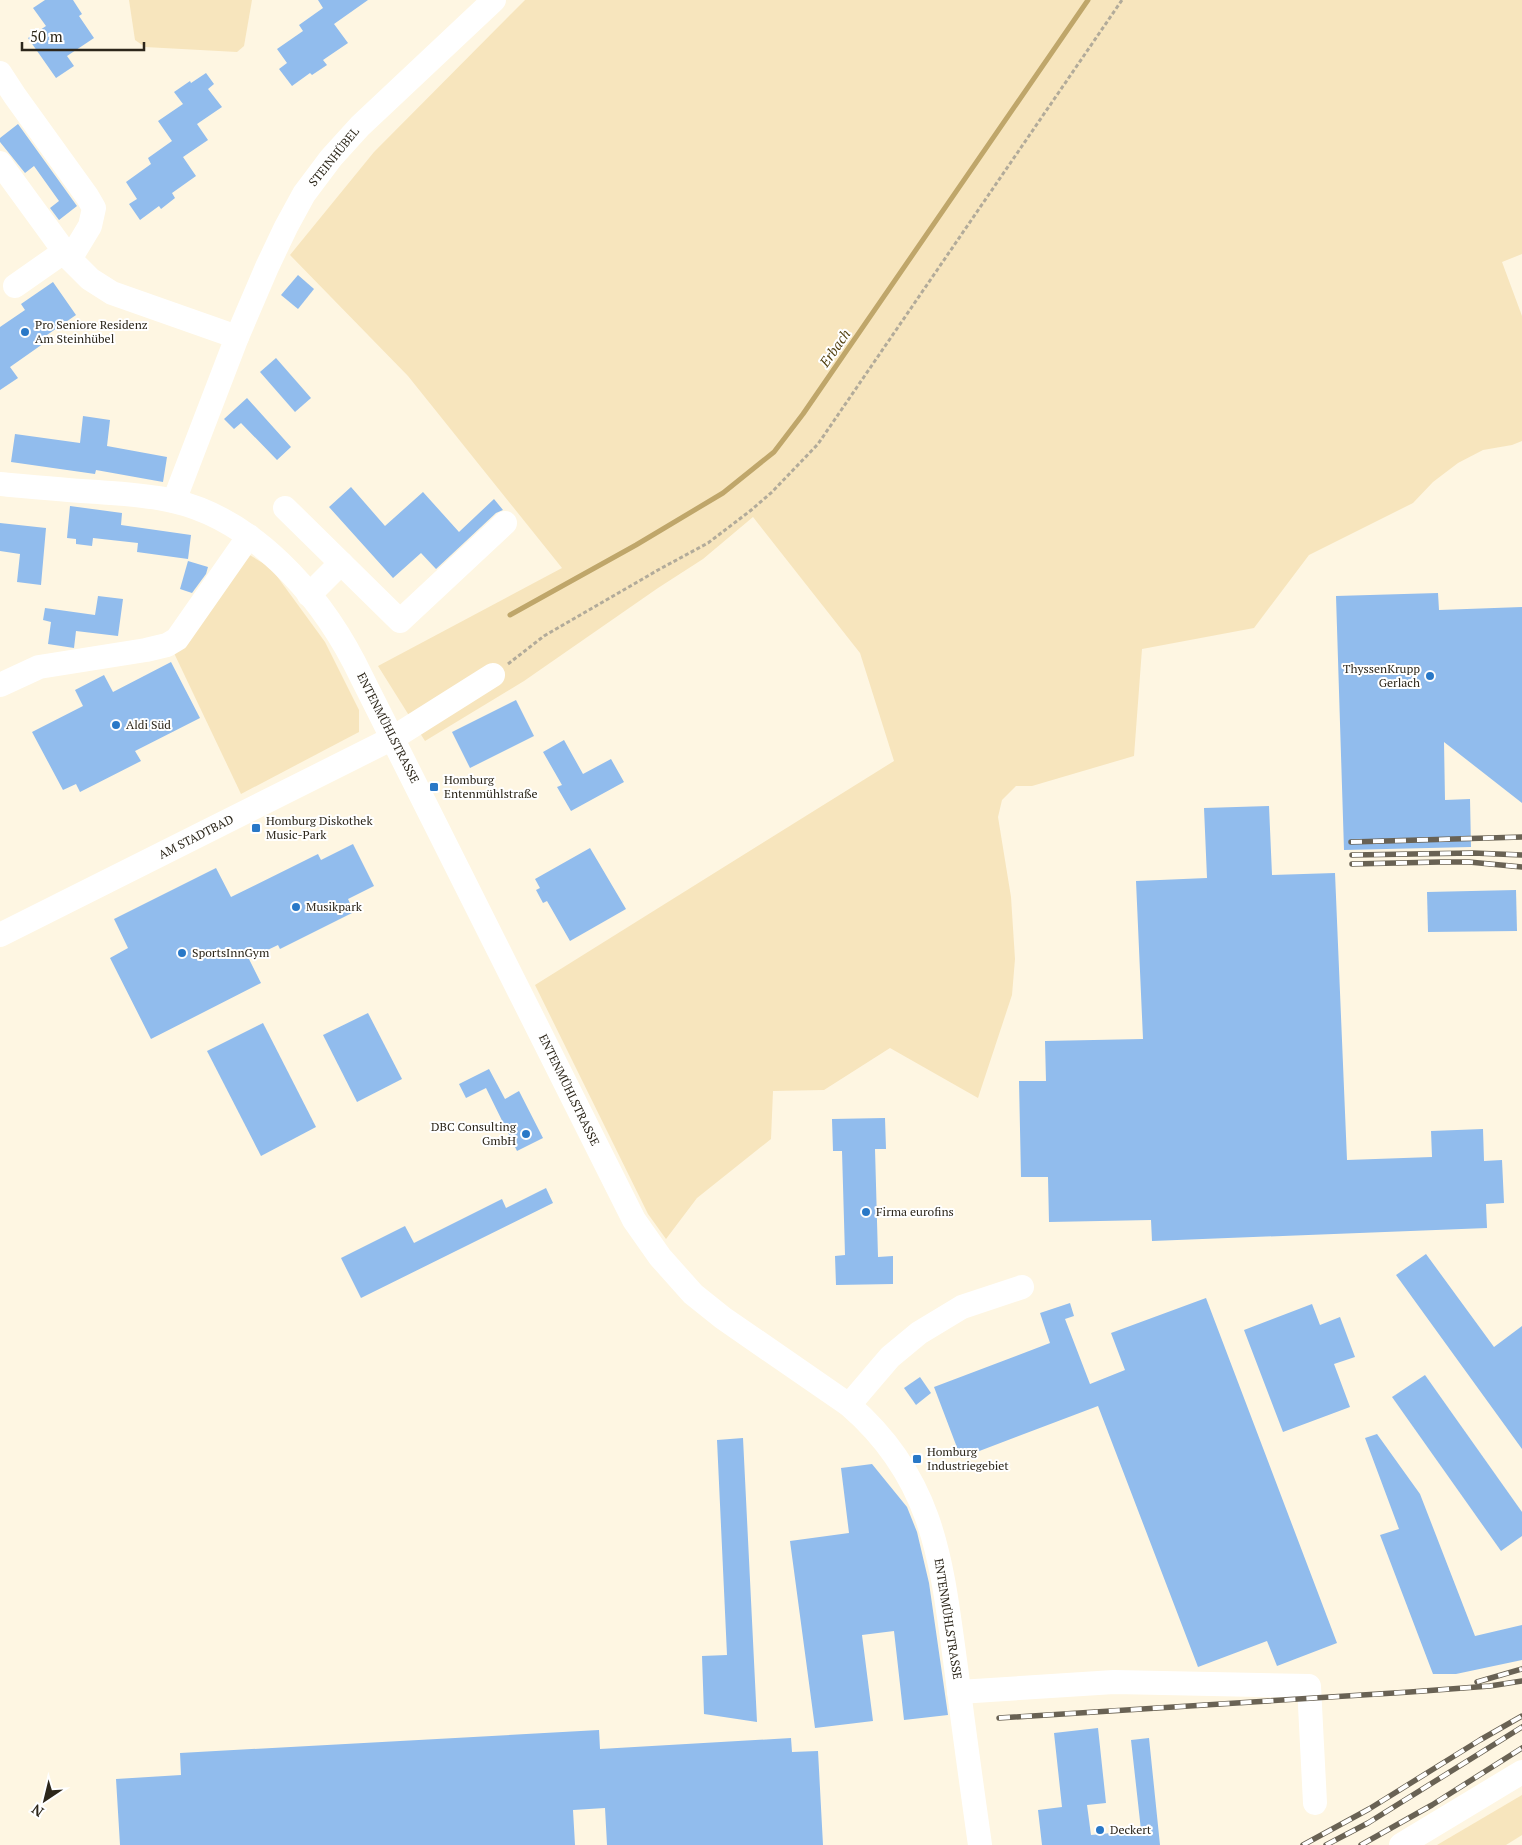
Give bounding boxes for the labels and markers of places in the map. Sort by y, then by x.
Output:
place label: Pro Seniore Residenz Am Steinhübel [35,317,148,346]
marker: Pro Seniore Residenz Am Steinhübel [19,326,31,338]
place label: ThyssenKrupp Gerlach [1343,661,1420,690]
marker: ThyssenKrupp Gerlach [1424,670,1436,682]
place label: Aldi Süd [126,717,171,732]
marker: Aldi Süd [110,719,122,731]
place label: Homburg Entenmühlstraße [444,772,538,801]
marker: Homburg Entenmühlstraße [428,781,440,793]
place label: Homburg Diskothek Music-Park [266,813,373,842]
marker: Homburg Diskothek Music-Park [250,822,262,834]
place label: Musikpark [306,899,363,914]
marker: Musikpark [290,901,302,913]
place label: SportsInnGym [192,945,270,960]
marker: SportsInnGym [176,947,188,959]
place label: DBC Consulting GmbH [431,1119,517,1148]
marker: DBC Consulting GmbH [520,1128,532,1140]
place label: Firma eurofins [876,1204,954,1219]
marker: Firma eurofins [860,1206,872,1218]
place label: Homburg Industriegebiet [927,1444,1009,1473]
marker: Homburg Industriegebiet [911,1453,923,1465]
place label: Deckert [1110,1822,1152,1837]
marker: Deckert [1094,1824,1106,1836]

